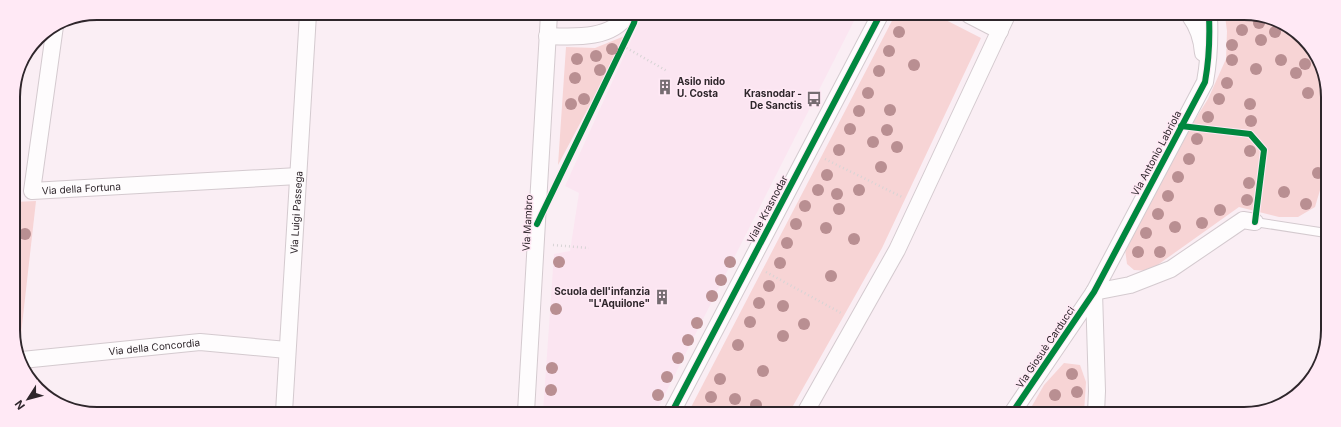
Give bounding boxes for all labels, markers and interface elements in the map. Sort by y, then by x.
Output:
place label: Asilo nido U. Costa [677,75,725,99]
building icon: Asilo nido U. Costa [656,78,674,96]
place label: Krasnodar - De Sanctis [744,87,802,111]
bus stop icon: Krasnodar - De Sanctis [805,90,823,108]
street label: Via Antonio Labriola [1128,108,1184,198]
street label: Via Luigi Passega [288,170,305,254]
street label: Viale Krasnodar [744,173,790,245]
street label: Via della Fortuna [41,180,121,196]
street label: Via Mambro [520,194,534,252]
place label: Scuola dell'infanzia "L'Aquilone" [554,285,650,309]
building icon: Scuola dell'infanzia "L'Aquilone" [653,288,671,306]
street label: Via Giosuè Carducci [1013,304,1077,390]
street label: Via della Concordia [108,336,201,357]
north arrow [8,379,48,419]
text: N [12,397,28,412]

